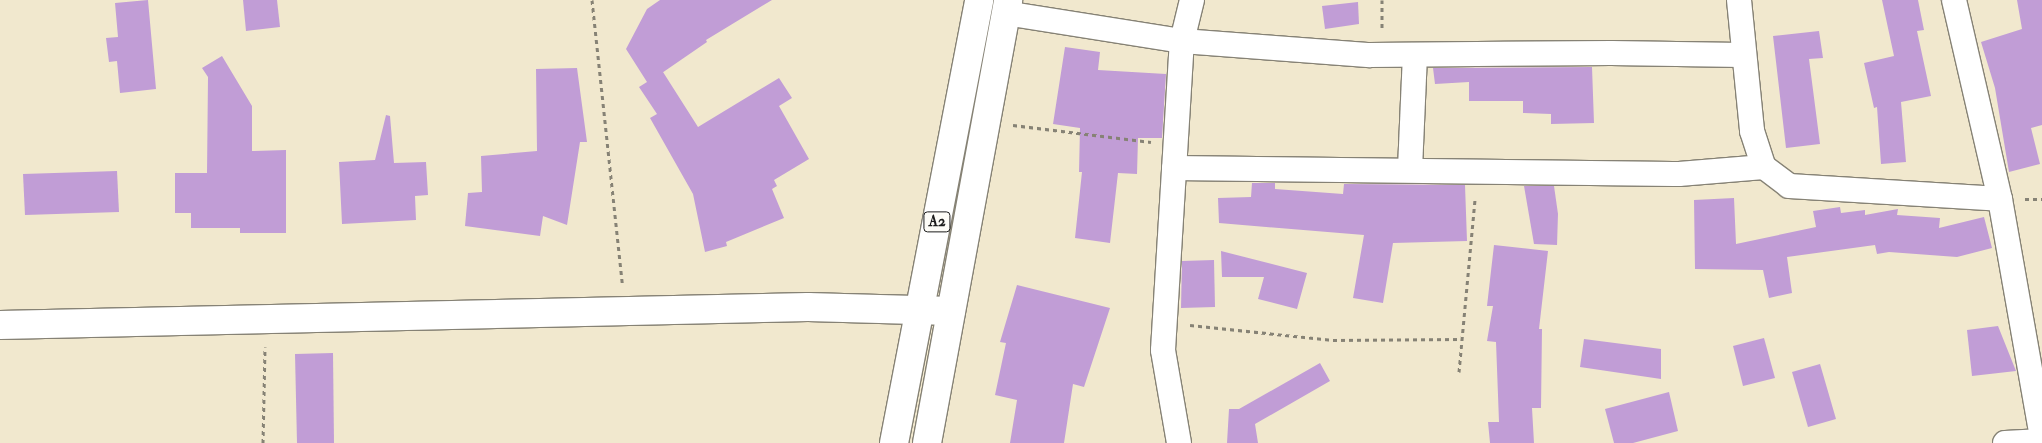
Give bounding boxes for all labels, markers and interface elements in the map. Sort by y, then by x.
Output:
road number: A2 [923,210,951,234]

